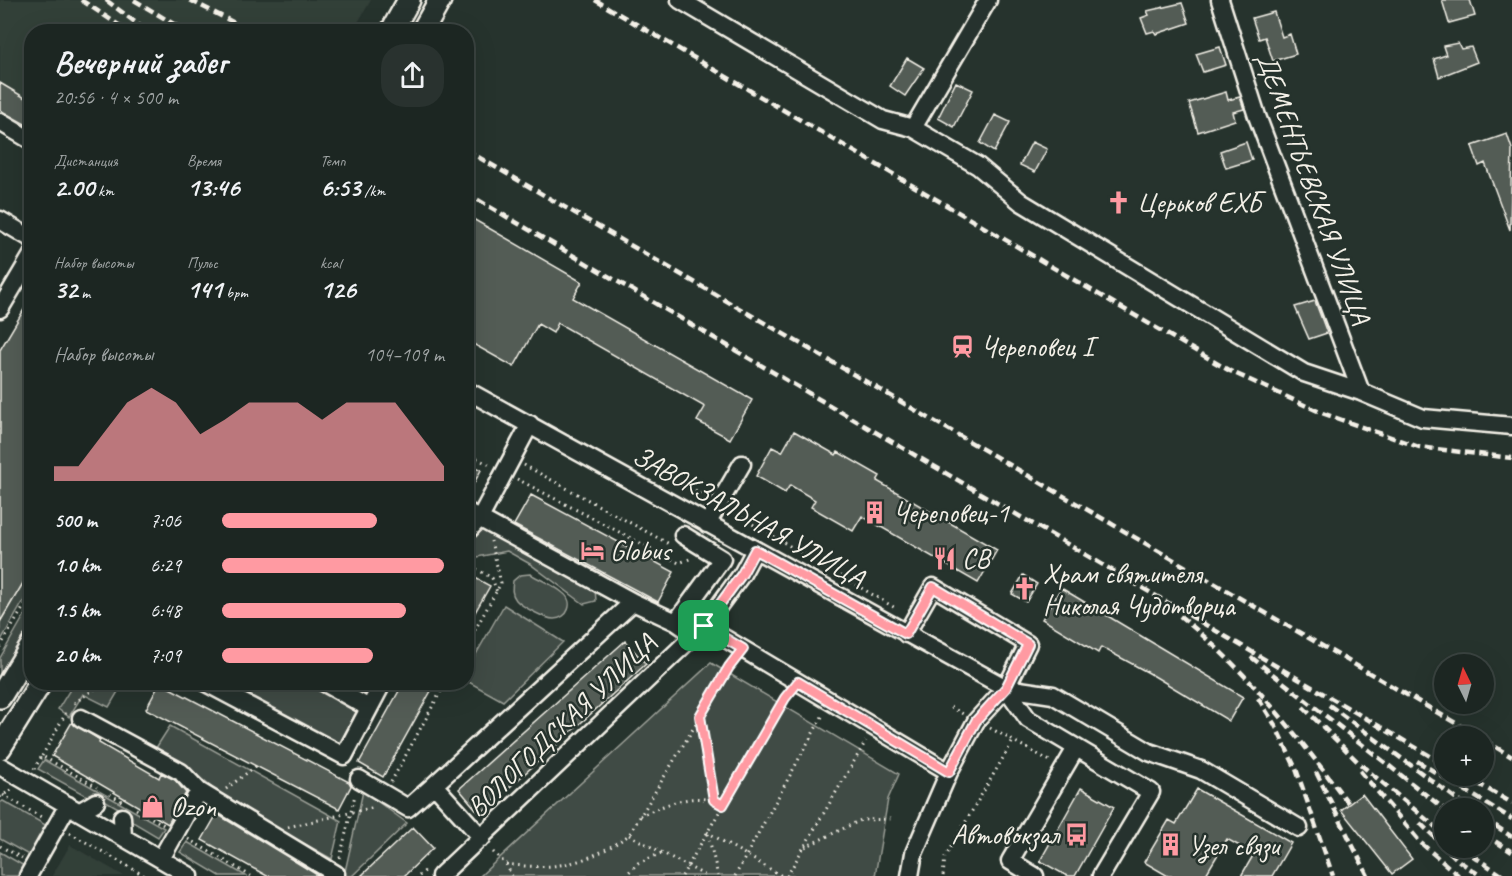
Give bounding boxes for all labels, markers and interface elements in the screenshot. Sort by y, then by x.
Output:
text: Вечерний забег [54,41,227,83]
button: share [381,44,444,107]
street label: ДЕМЕНТЬЕВСКАЯ УЛИЦА [1249,48,1380,329]
text: 20:56 · 4 × 500 m [54,85,178,110]
text: Дистанция [54,151,118,171]
text: Время [187,151,221,171]
text: Темп [320,151,346,171]
text: 2.00 [54,171,94,204]
text: 13:46 [187,171,240,204]
text: 6:53 [320,171,360,204]
text: km [94,181,114,201]
text: /km [360,181,385,201]
place label: Церьков ЕХБ [1137,185,1267,220]
church icon: Церьков ЕХБ [1106,189,1132,215]
text: Набор высоты [54,253,133,273]
text: Пульс [187,253,218,273]
text: kcal [320,253,341,273]
text: 32 [54,273,77,306]
text: 141 [187,273,222,306]
text: 126 [320,273,356,306]
text: m [77,283,90,303]
text: bpm [222,283,248,303]
place label: Череповец I [981,329,1099,364]
station icon: Череповец I [950,333,976,359]
text: Набор высоты [54,342,153,367]
text: 104–109 m [365,342,444,367]
street label: ЗАВОКЗАЛЬНАЯ УЛИЦА [627,438,872,595]
place label: Череповец-1 [893,495,1010,530]
building icon: Череповец-1 [862,499,888,525]
text: 500 m [54,508,97,533]
text: 7:06 [150,508,181,533]
place label: Globus [610,533,673,568]
hotel icon: Globus [579,537,605,563]
place label: СВ [962,541,992,576]
restaurant icon: СВ [931,545,957,571]
text: 1.0 km [54,553,101,578]
text: 6:29 [150,553,181,578]
place label: Храм святителя Николая Чудотворца [1043,556,1236,623]
church icon: Храм святителя Николая Чудотворца [1012,576,1038,602]
text: 1.5 km [54,598,100,623]
text: 6:48 [150,598,181,623]
pin [678,600,729,651]
icon: arrive [687,609,720,642]
street label: ВОЛОГОДСКАЯ УЛИЦА [459,625,664,824]
text: 2.0 km [54,643,101,668]
text: 7:09 [150,643,181,668]
north arrow [1434,654,1494,714]
map controls [1434,654,1494,858]
button: + [1434,726,1494,786]
place label: Ozon [170,789,216,824]
shop icon: Ozon [139,793,165,819]
button: − [1434,798,1494,858]
place label: Автовокзал [952,817,1061,852]
bus stop icon: Автовокзал [1064,821,1090,847]
place label: Узел связи [1188,828,1282,864]
building icon: Узел связи [1157,832,1183,858]

